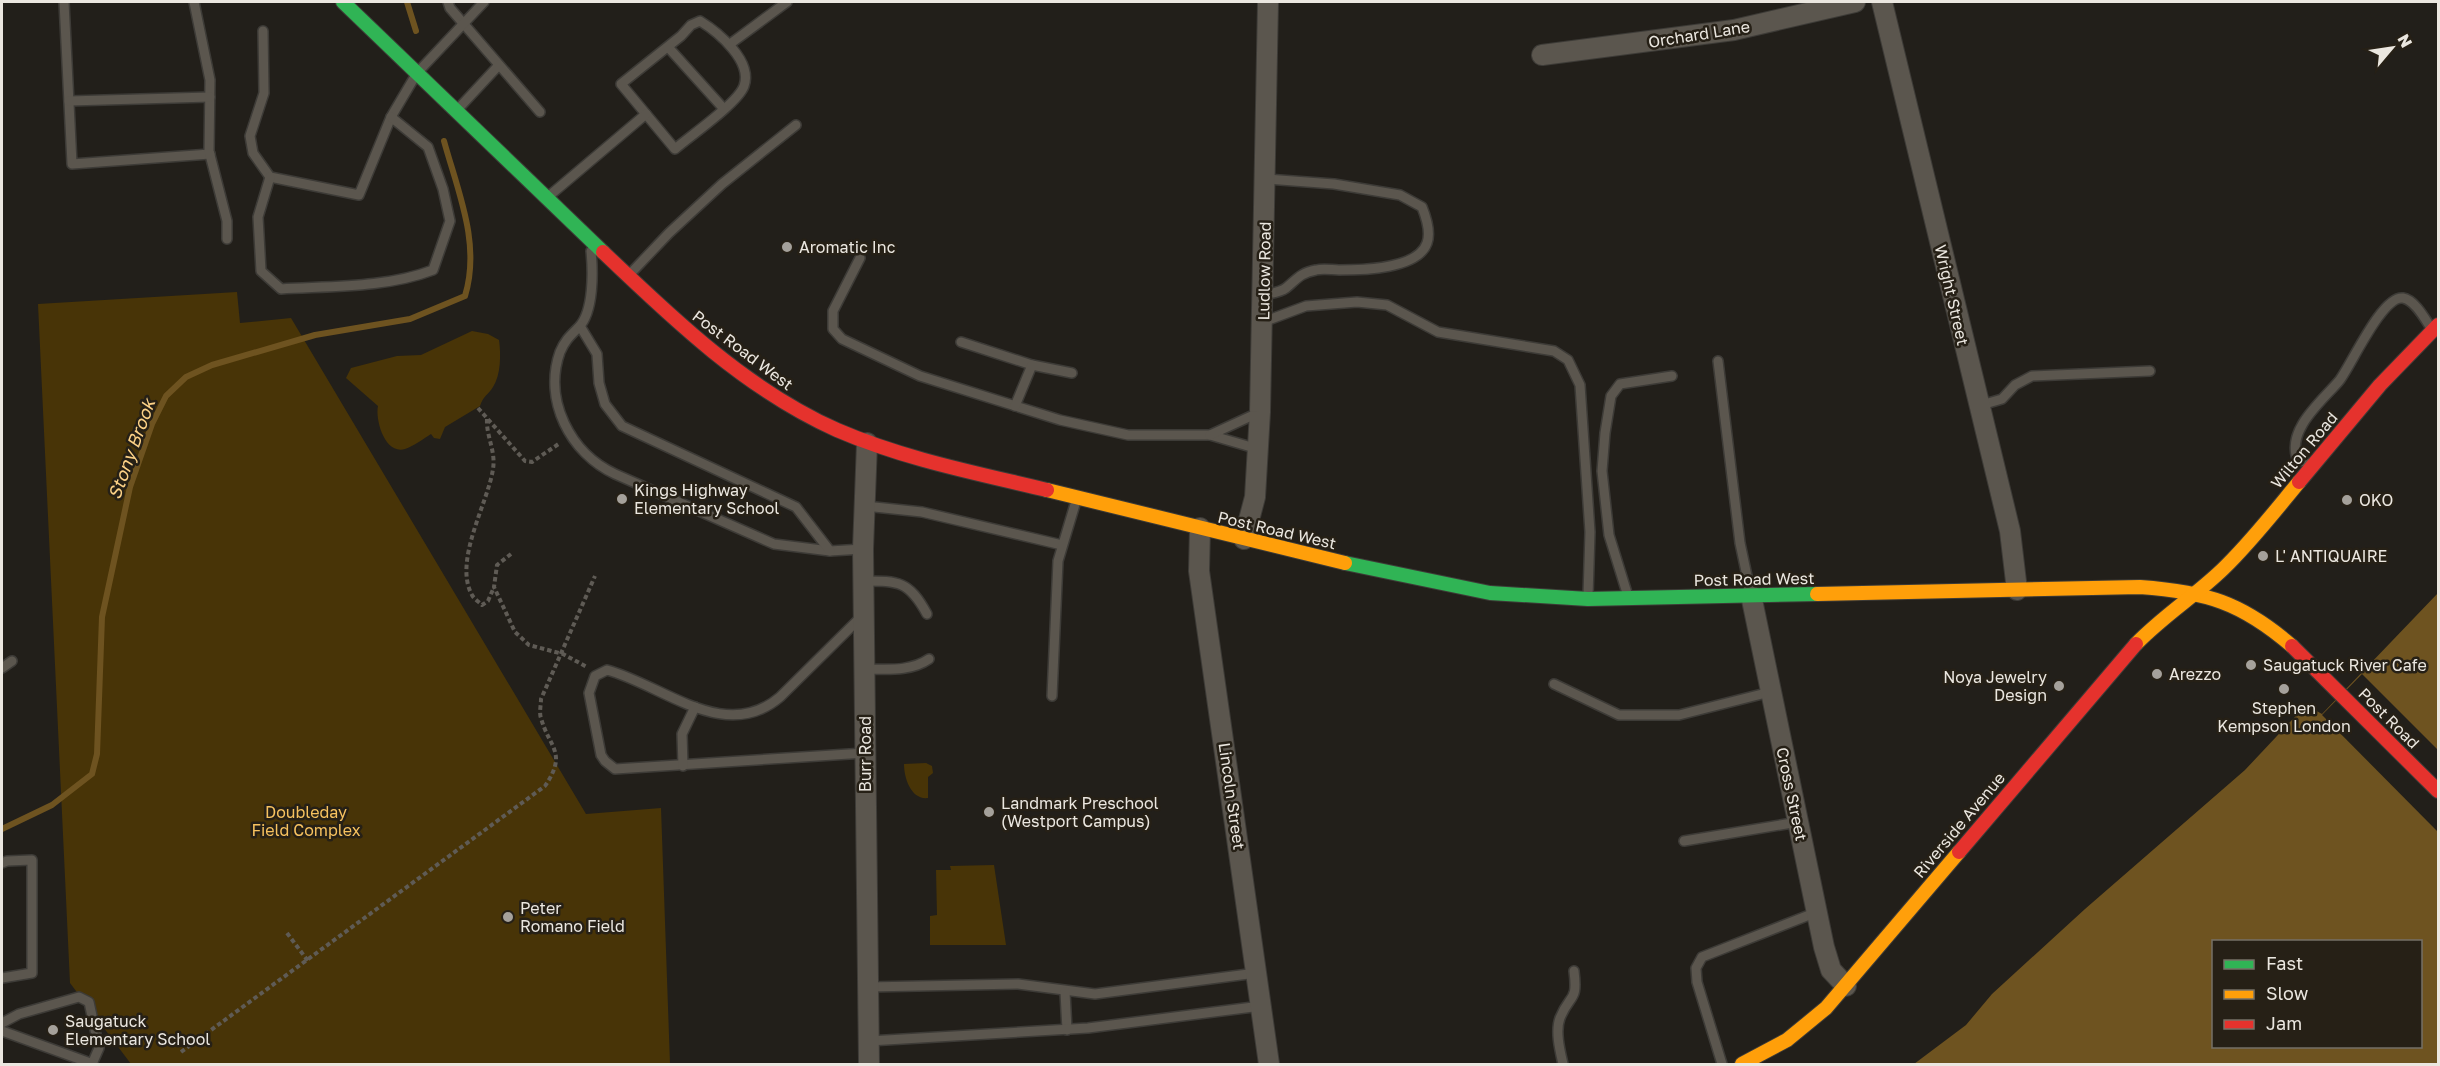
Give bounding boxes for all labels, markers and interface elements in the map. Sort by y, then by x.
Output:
street label: Orchard Lane [1647,16,1751,52]
north arrow [2362,18,2422,78]
text: N [2393,31,2417,51]
street label: Ludlow Road [1253,221,1275,321]
place label: Aromatic Inc [799,237,896,257]
marker: Aromatic Inc [780,240,794,254]
street label: Wright Street [1931,243,1973,347]
street label: Post Road West [689,306,797,394]
water label: Stony Brook [103,394,160,502]
street label: Wilton Road [2266,408,2342,492]
place label: Kings Highway Elementary School [634,480,779,518]
place label: OKO [2359,490,2393,510]
marker: Kings Highway Elementary School [615,492,629,506]
marker: OKO [2340,493,2354,507]
street label: Post Road West [1216,507,1338,553]
place label: L' ANTIQUAIRE [2275,546,2387,566]
marker: L' ANTIQUAIRE [2256,549,2270,563]
street label: Post Road West [1693,568,1815,590]
place label: Saugatuck River Cafe [2263,655,2427,675]
marker: Saugatuck River Cafe [2244,658,2258,672]
place label: Arezzo [2169,664,2221,684]
place label: Noya Jewelry Design [1943,667,2047,705]
marker: Arezzo [2150,667,2164,681]
marker: Noya Jewelry Design [2052,679,2066,693]
marker: Stephen Kempson London [2277,682,2291,696]
street label: Post Road [2354,683,2424,753]
place label: Stephen Kempson London [2217,698,2351,736]
street label: Burr Road [855,716,875,792]
street label: Lincoln Street [1215,741,1249,851]
street label: Cross Street [1772,746,1812,842]
street label: Riverside Avenue [1909,768,2009,882]
place label: Landmark Preschool (Westport Campus) [1001,793,1159,831]
park label: Doubleday Field Complex [251,802,361,840]
marker: Landmark Preschool (Westport Campus) [982,805,996,819]
place label: Peter Romano Field [520,898,625,936]
marker: Peter Romano Field [501,910,515,924]
legend [2212,940,2422,1048]
text: Fast [2266,952,2303,974]
text: Slow [2266,982,2309,1004]
place label: Saugatuck Elementary School [65,1011,210,1049]
text: Jam [2266,1012,2302,1034]
marker: Saugatuck Elementary School [46,1023,60,1037]

